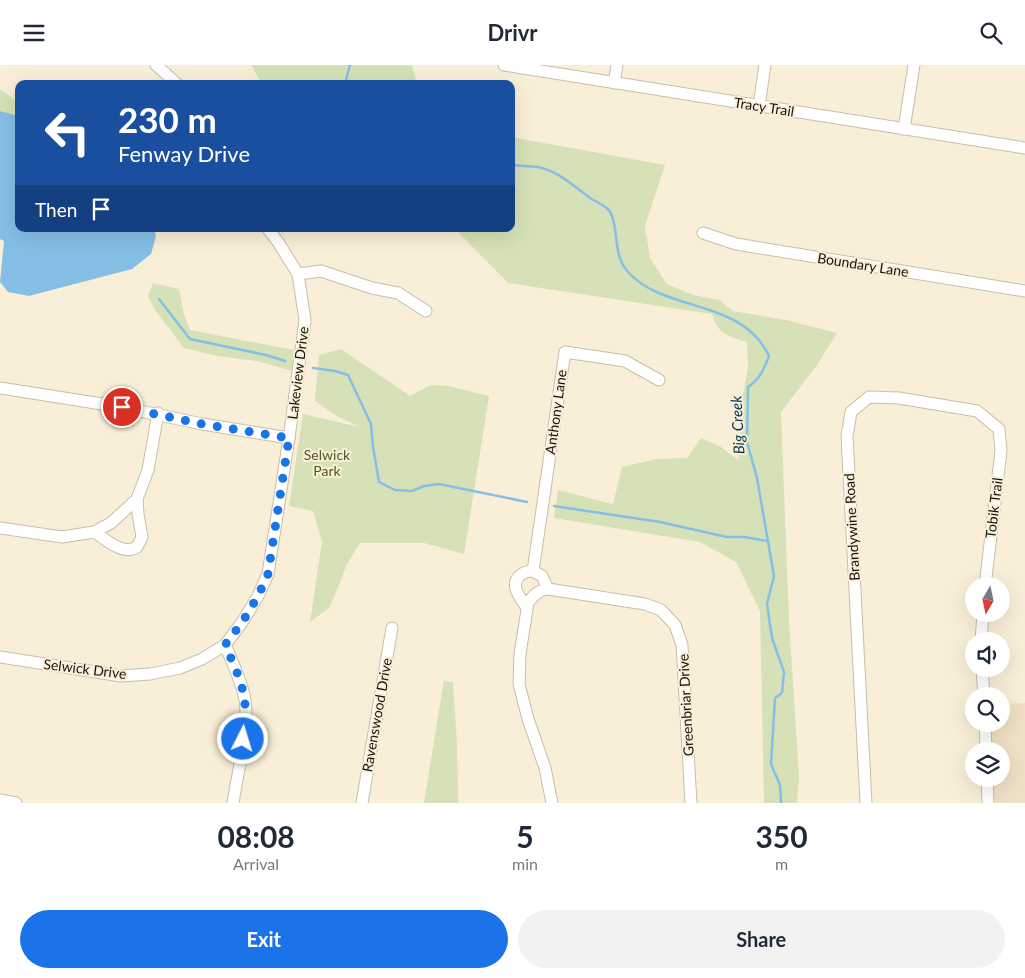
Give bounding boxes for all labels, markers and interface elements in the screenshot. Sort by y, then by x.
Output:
icon: menu [20,19,48,47]
text: Drivr [487,19,538,46]
icon: search [977,19,1005,47]
street label: Tracy Trail [733,93,795,120]
text: 230 m [118,98,217,140]
icon: left [35,100,100,165]
text: Fenway Drive [118,140,250,167]
icon: arrive [87,195,115,223]
text: Then [35,198,77,221]
street label: Boundary Lane [816,249,910,280]
street label: Lakeview Drive [283,325,312,420]
street label: Anthony Lane [541,368,570,455]
pin [101,386,143,428]
icon: arrive [108,393,136,421]
water label: Big Creek [726,394,748,455]
park label: Selwick Park [304,446,351,479]
street label: Brandywine Road [840,473,863,581]
street label: Tobik Trail [981,476,1006,539]
north arrow [965,577,1010,623]
map controls [965,577,1010,787]
button: sound [965,632,1010,677]
street label: Greenbriar Drive [674,653,697,757]
street label: Selwick Drive [43,655,127,682]
street label: Ravenswood Drive [358,657,395,773]
button: search [965,687,1010,732]
position arrow [216,712,268,764]
button: layers [965,742,1010,787]
text: 08:08 [217,818,295,854]
text: 5 [516,818,534,854]
text: 350 [755,818,808,854]
text: Arrival [233,854,279,873]
text: min [512,854,538,873]
text: m [775,854,788,873]
button: Exit [20,910,508,968]
button: Share [518,910,1005,968]

